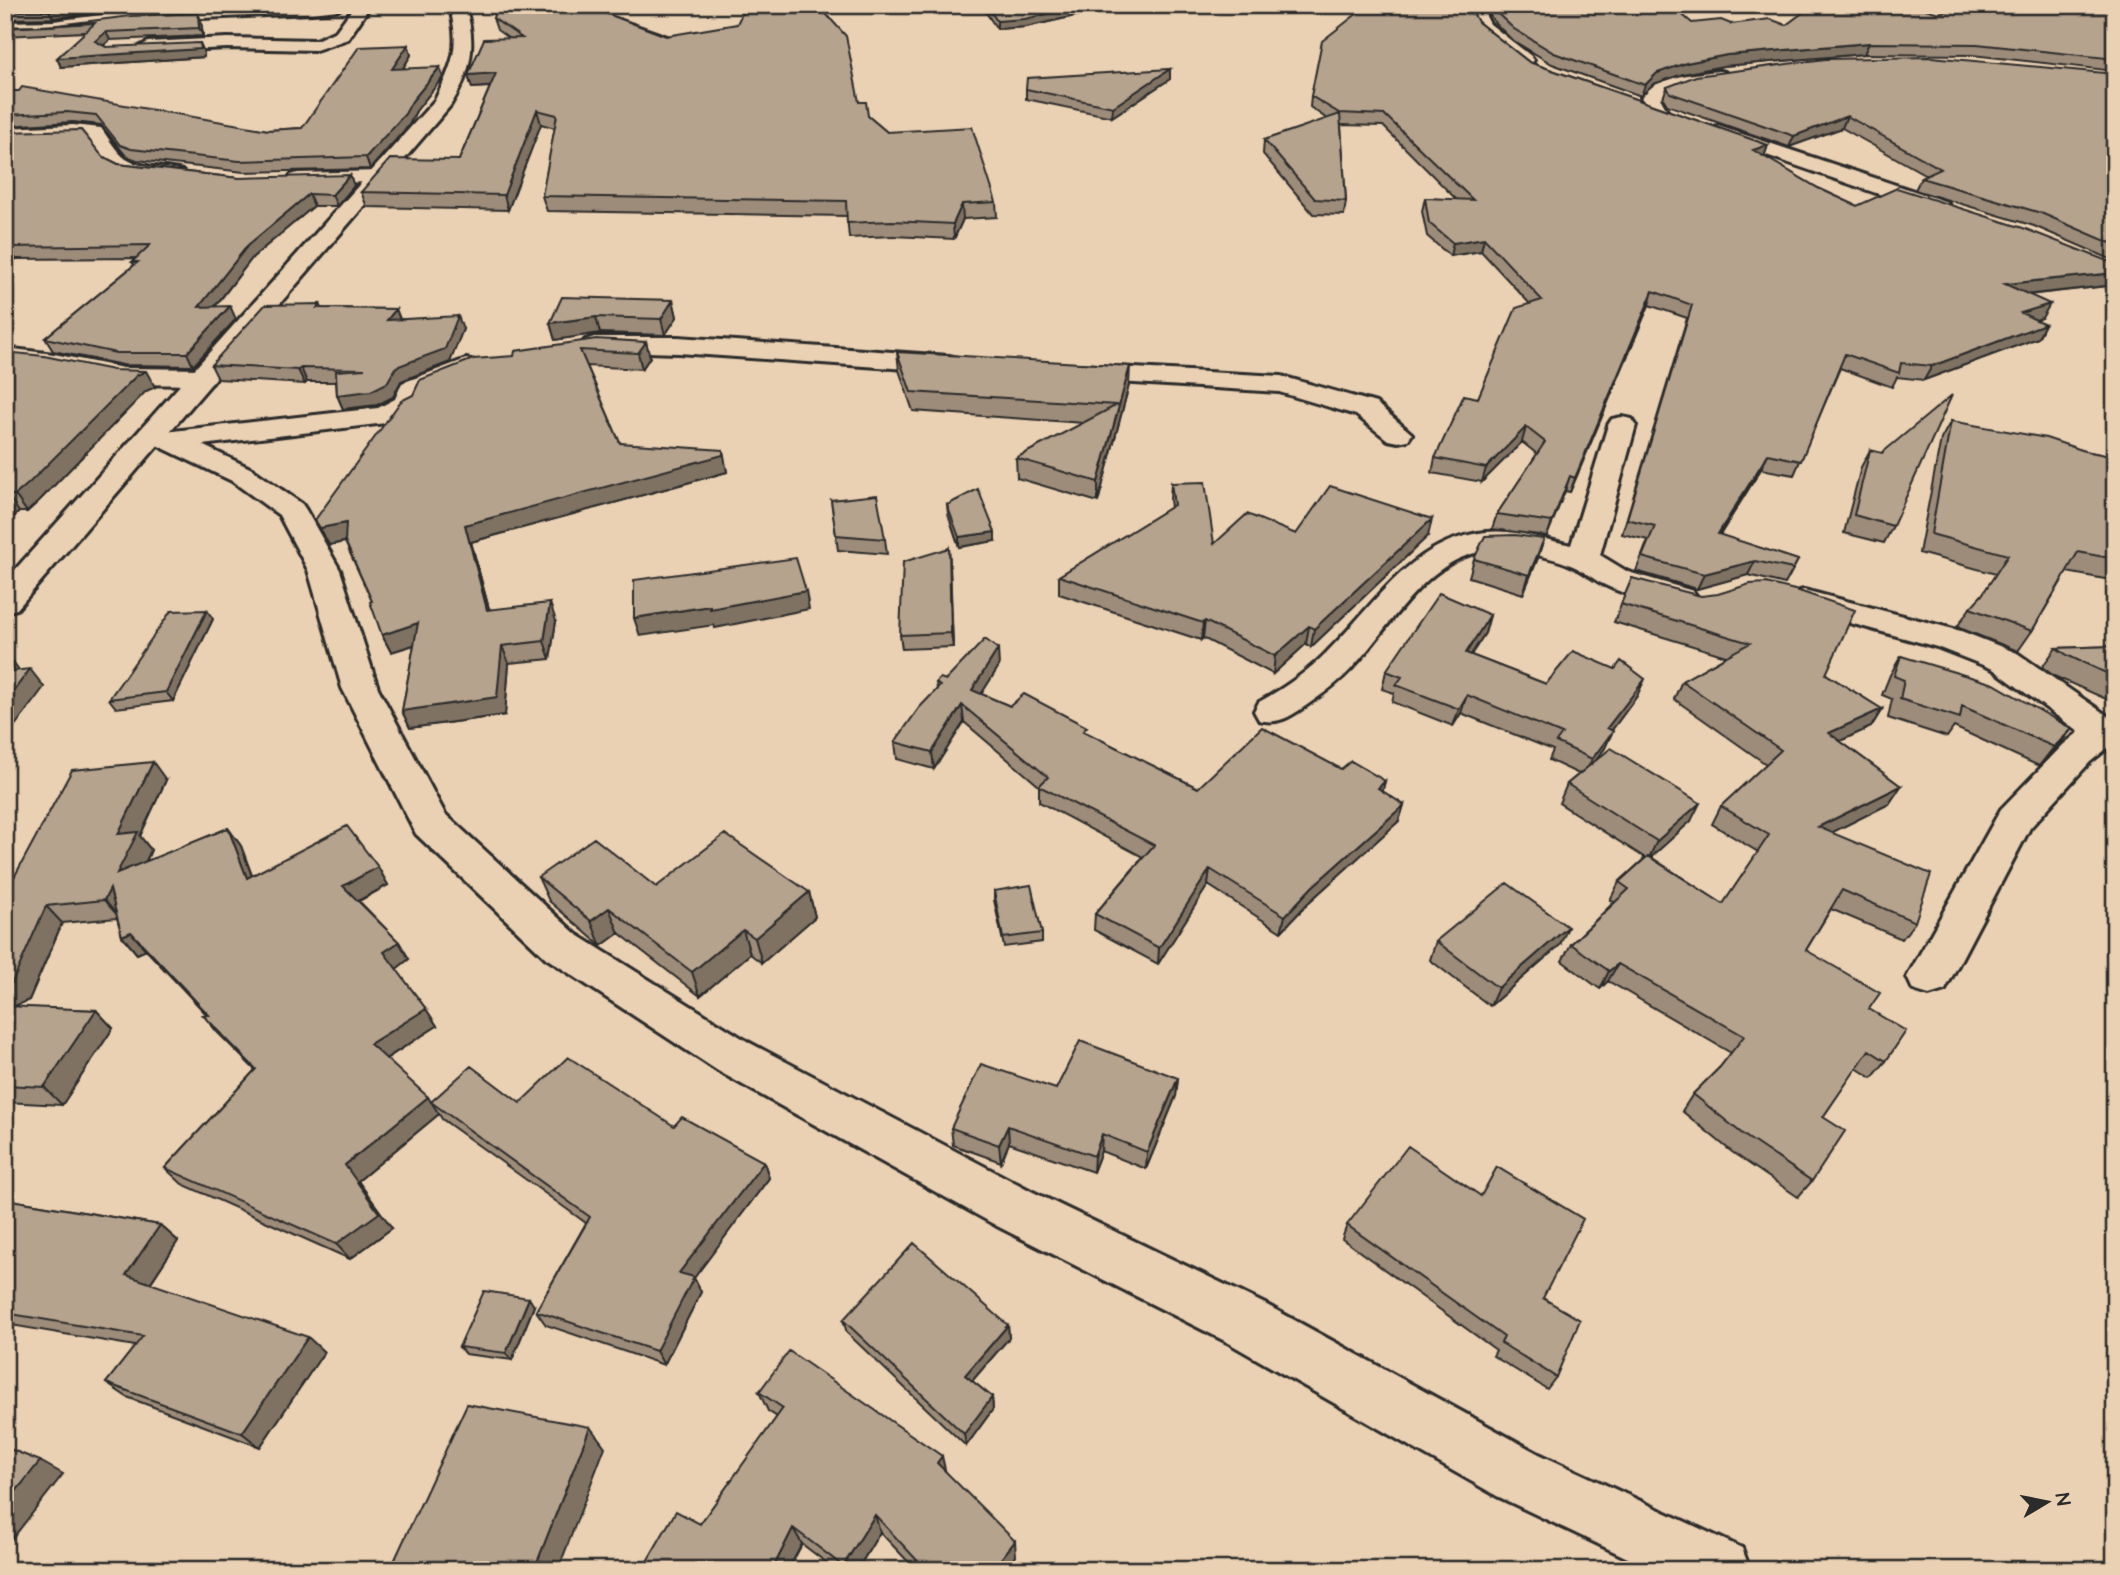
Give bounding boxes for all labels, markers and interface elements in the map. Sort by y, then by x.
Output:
north arrow [2011,1466,2082,1536]
text: N [2048,1491,2077,1508]

